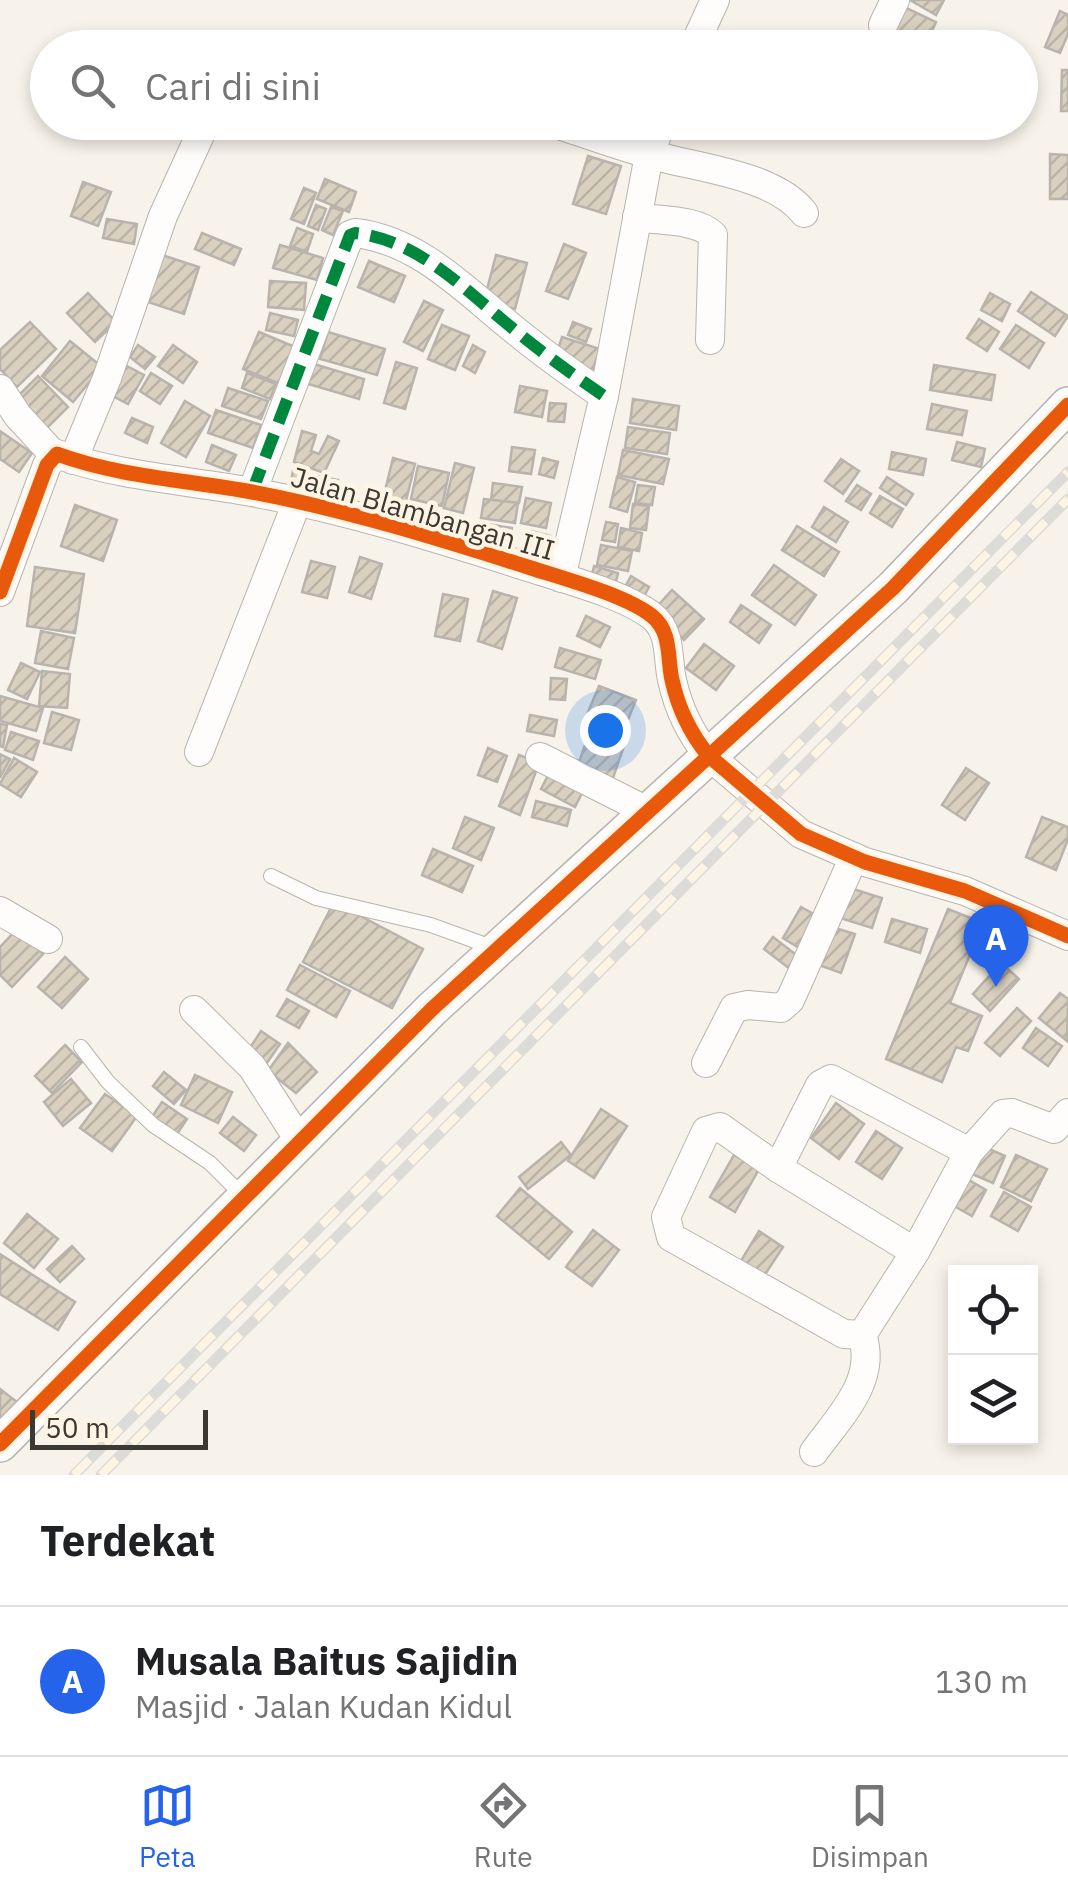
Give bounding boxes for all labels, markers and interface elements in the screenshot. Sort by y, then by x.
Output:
search box [30,30,1038,140]
icon: search [65,58,120,113]
text: Cari di sini [145,61,321,110]
street label: Jalan Blambangan III [287,458,559,568]
your location [580,705,631,756]
pin: A [964,904,1028,987]
map controls [948,1265,1038,1445]
button: locate [948,1265,1038,1355]
button: layers [948,1355,1038,1445]
scale bar [30,1405,208,1450]
text: 50 m [45,1409,110,1446]
text: Terdekat [40,1513,215,1568]
text: Musala Baitus Sajidin [135,1636,519,1685]
text: A [62,1660,83,1702]
text: 130 m [935,1660,1028,1702]
text: Masjid · Jalan Kudan Kidul [135,1685,512,1727]
tab: Peta [139,1778,196,1875]
tab: Rute [474,1778,533,1875]
tab: Disimpan [811,1778,929,1875]

